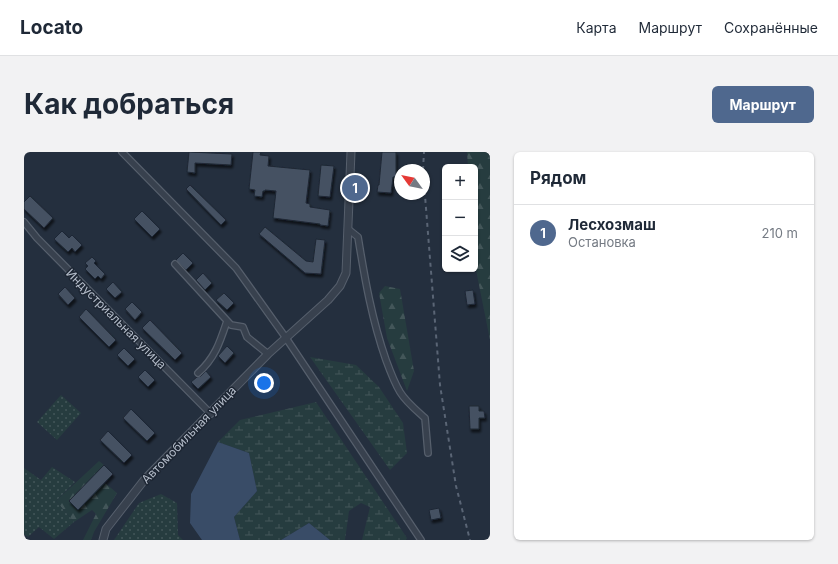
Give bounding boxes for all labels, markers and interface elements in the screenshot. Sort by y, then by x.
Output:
text: Locato [20,16,83,39]
text: Карта [576,19,617,36]
text: Маршрут [639,19,702,36]
text: Сохранённые [724,19,818,36]
button: Маршрут [712,86,814,123]
text: Как добраться [24,87,234,121]
north arrow [394,164,430,200]
map controls [442,164,478,272]
button: + [442,164,478,200]
text: Рядом [530,168,586,188]
pin: 1 [342,173,368,203]
button: − [442,200,478,236]
text: Лесхозмаш [568,215,656,234]
text: 1 [540,225,546,241]
text: 210 m [762,225,798,241]
text: Остановка [568,234,636,250]
button: layers [442,236,478,272]
street label: Индустриальная улица [63,265,170,372]
your location [254,373,274,393]
street label: Автомобильная улица [138,383,239,487]

